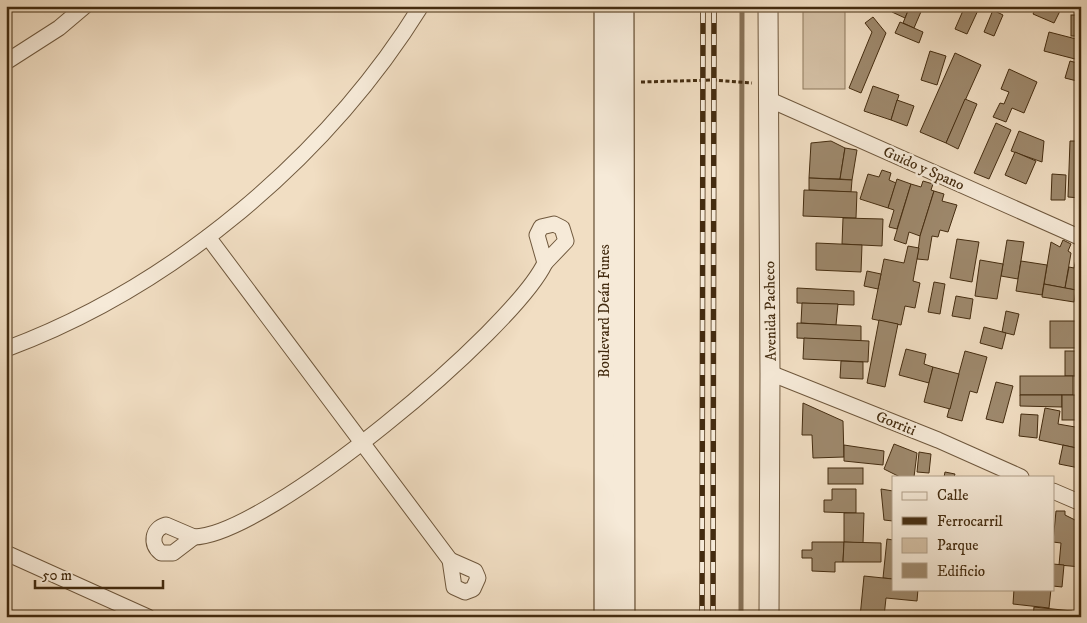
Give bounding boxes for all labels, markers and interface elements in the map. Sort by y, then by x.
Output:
street label: Guido y Spano [880,142,967,195]
street label: Boulevard Deán Funes [595,244,614,378]
street label: Avenida Pacheco [760,261,781,361]
street label: Gorriti [873,407,919,440]
legend [892,476,1054,590]
text: Calle [937,486,969,505]
text: Ferrocarril [937,512,1003,531]
text: Parque [937,536,978,555]
scale bar [35,558,162,590]
text: Edificio [937,562,985,581]
text: 50 m [42,566,72,585]

